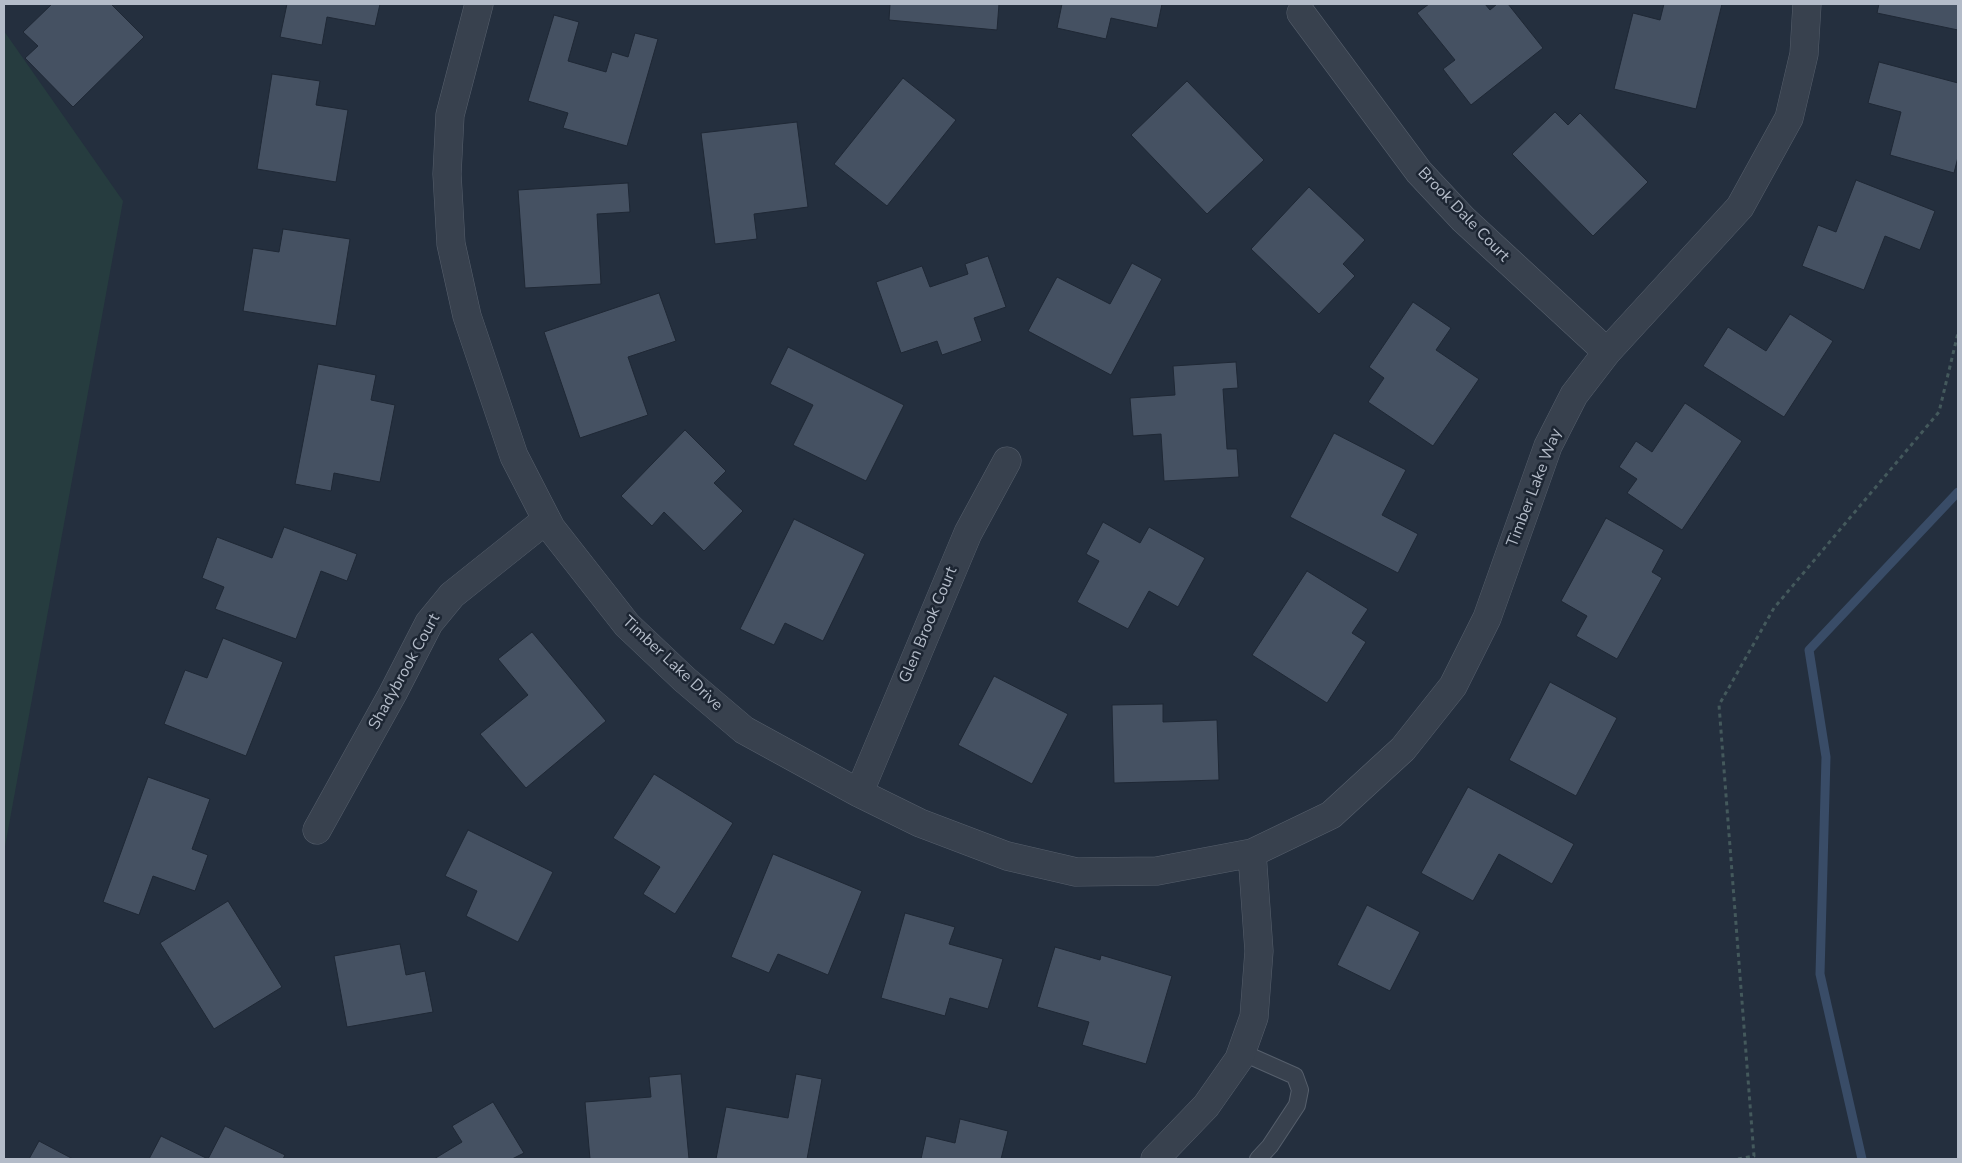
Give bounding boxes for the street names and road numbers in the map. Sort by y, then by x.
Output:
street label: Brook Dale Court [1413,164,1513,266]
street label: Timber Lake Way [1504,426,1566,550]
street label: Glen Brook Court [896,564,962,686]
street label: Shadybrook Court [365,611,445,733]
street label: Timber Lake Drive [618,613,726,715]

